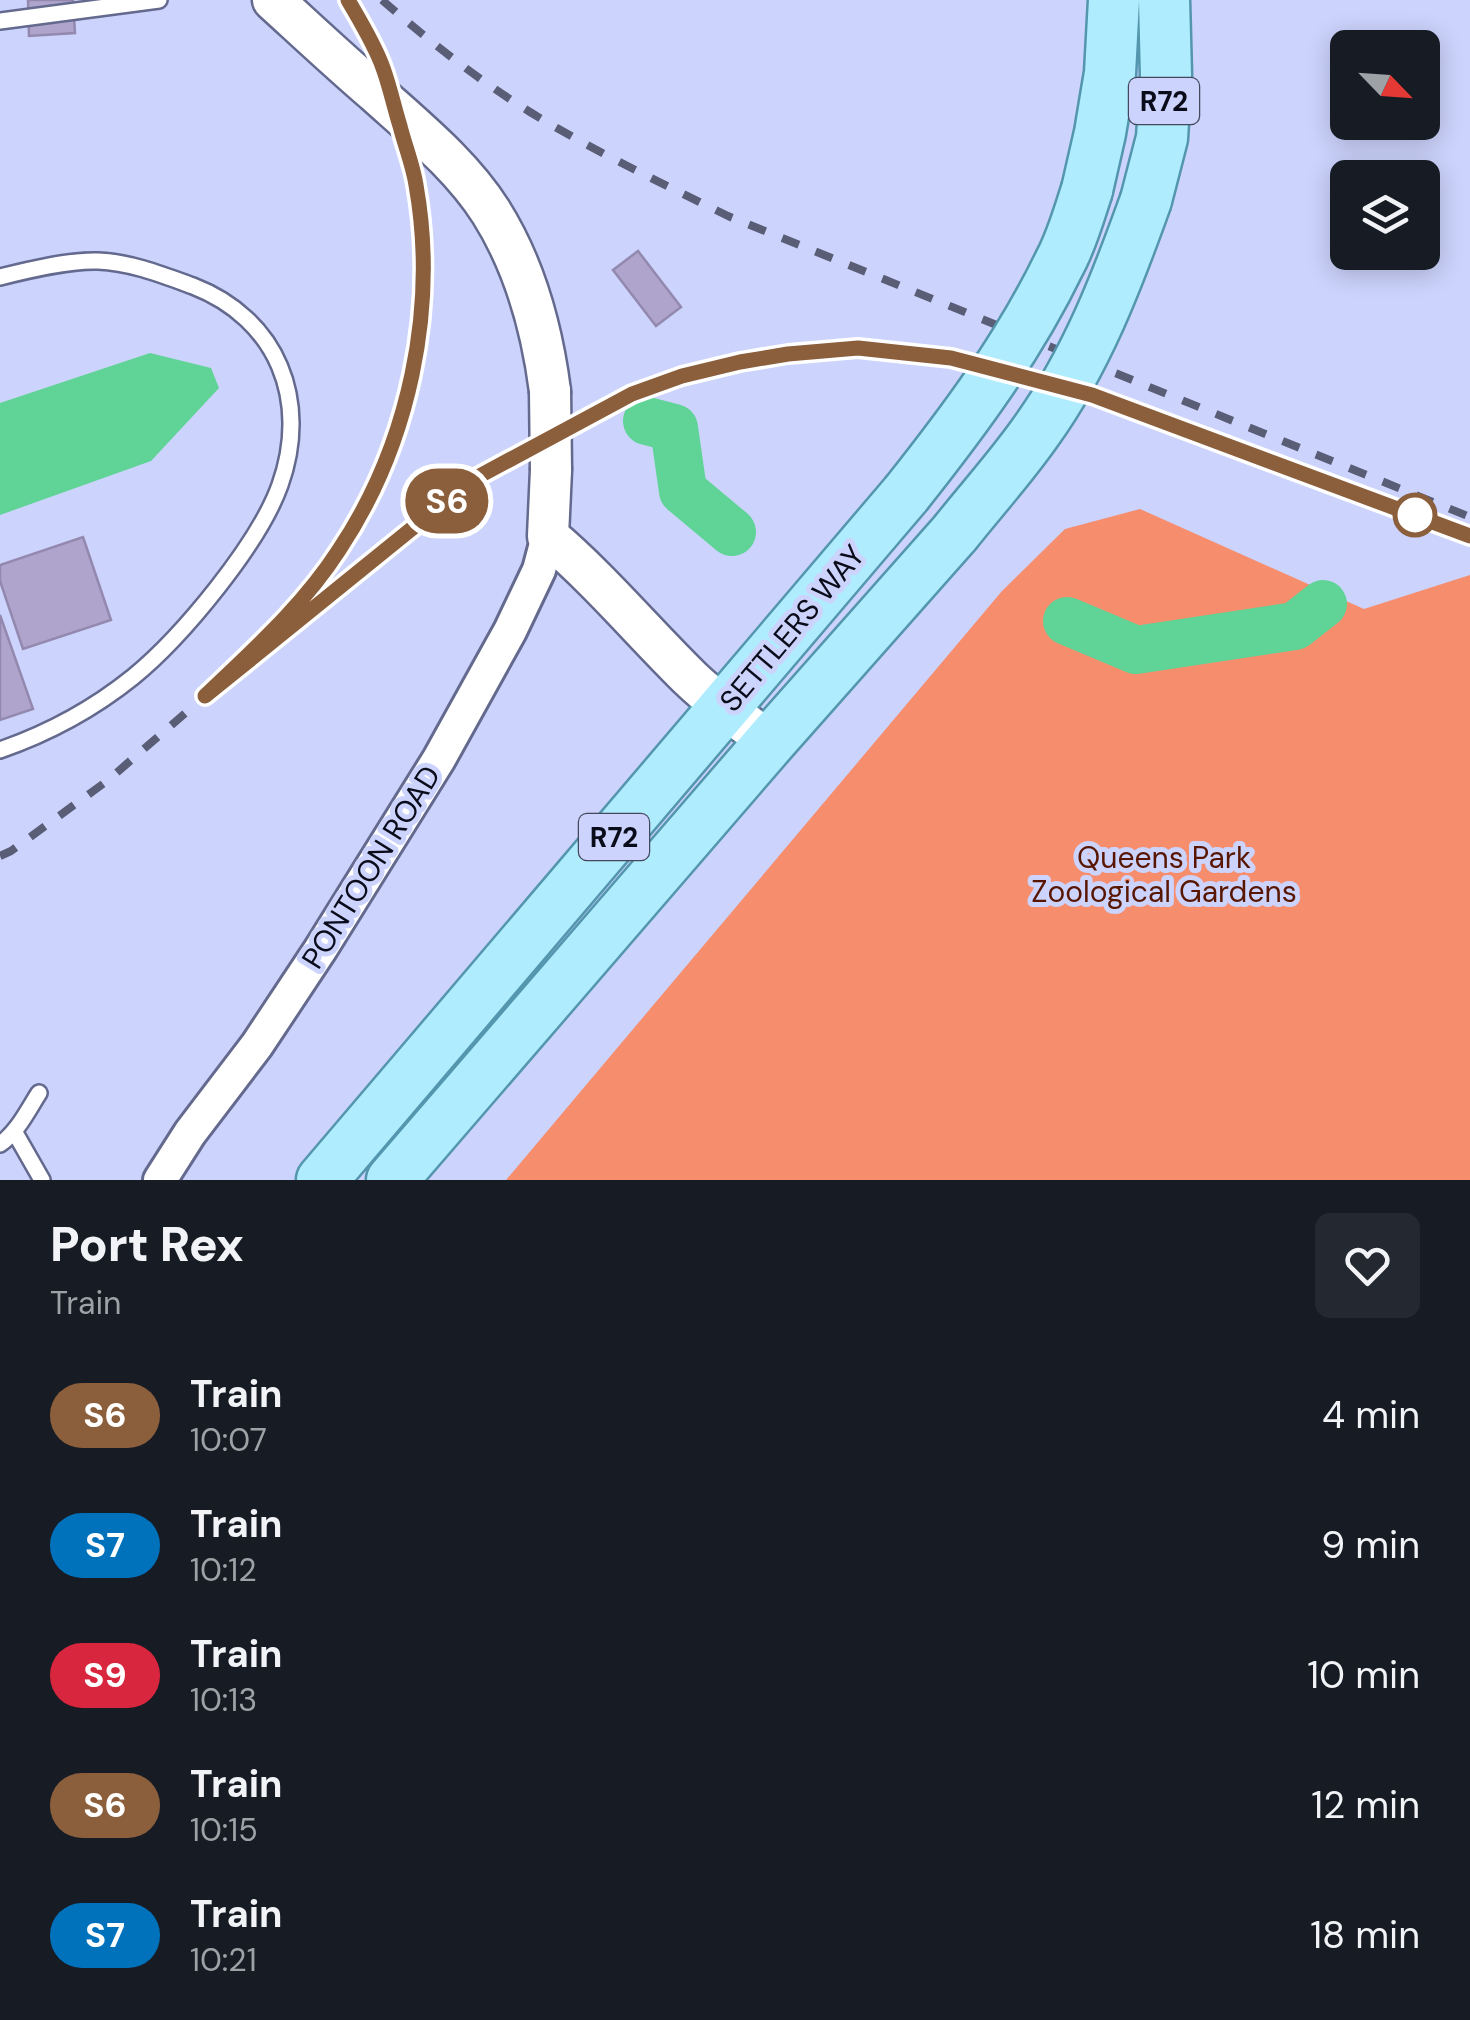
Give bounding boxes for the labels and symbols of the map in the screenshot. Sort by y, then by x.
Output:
north arrow [1330,30,1440,140]
road number: R72 [1129,78,1199,124]
line badge: S6 [402,468,492,534]
unlabelled marker [1394,494,1436,536]
street label: SETTLERS WAY [711,537,873,719]
street label: PONTOON ROAD [293,758,449,976]
road number: R72 [579,814,649,860]
park label: Queens Park Zoological Gardens [1031,838,1297,911]

